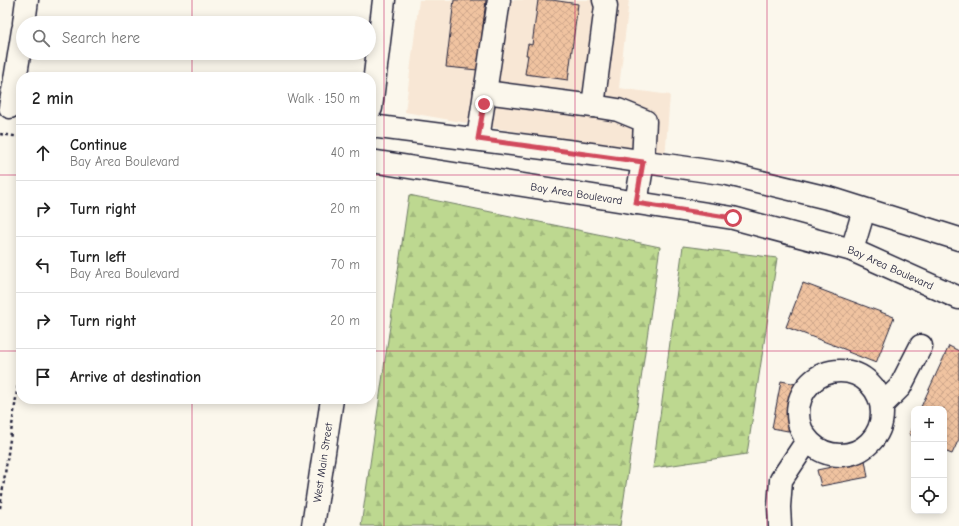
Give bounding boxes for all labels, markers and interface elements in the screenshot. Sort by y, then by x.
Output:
search box [16,16,376,60]
icon: search [30,27,52,49]
text: Search here [62,29,140,47]
text: 2 min [32,89,73,108]
text: Walk · 150 m [288,91,360,106]
route end [475,95,493,113]
text: Continue [70,136,127,154]
icon: ahead [32,142,54,164]
text: 40 m [331,145,360,160]
text: Bay Area Boulevard [70,154,179,169]
street label: Bay Area Boulevard [530,180,623,207]
icon: right [32,198,54,220]
text: Turn right [70,200,136,218]
text: 20 m [330,201,360,216]
route start [724,209,742,227]
street label: Bay Area Boulevard [846,243,936,292]
text: Turn left [70,248,126,266]
icon: left [32,254,54,276]
text: 70 m [331,257,360,272]
text: Bay Area Boulevard [70,266,179,281]
icon: right [32,310,54,332]
text: Turn right [70,312,136,330]
text: 20 m [330,313,360,328]
icon: arrive [32,366,54,388]
text: Arrive at destination [70,368,201,386]
map controls [911,406,947,514]
button: + [911,406,947,442]
street label: West Main Street [310,421,335,503]
button: − [911,442,947,478]
button: locate [911,478,947,514]

